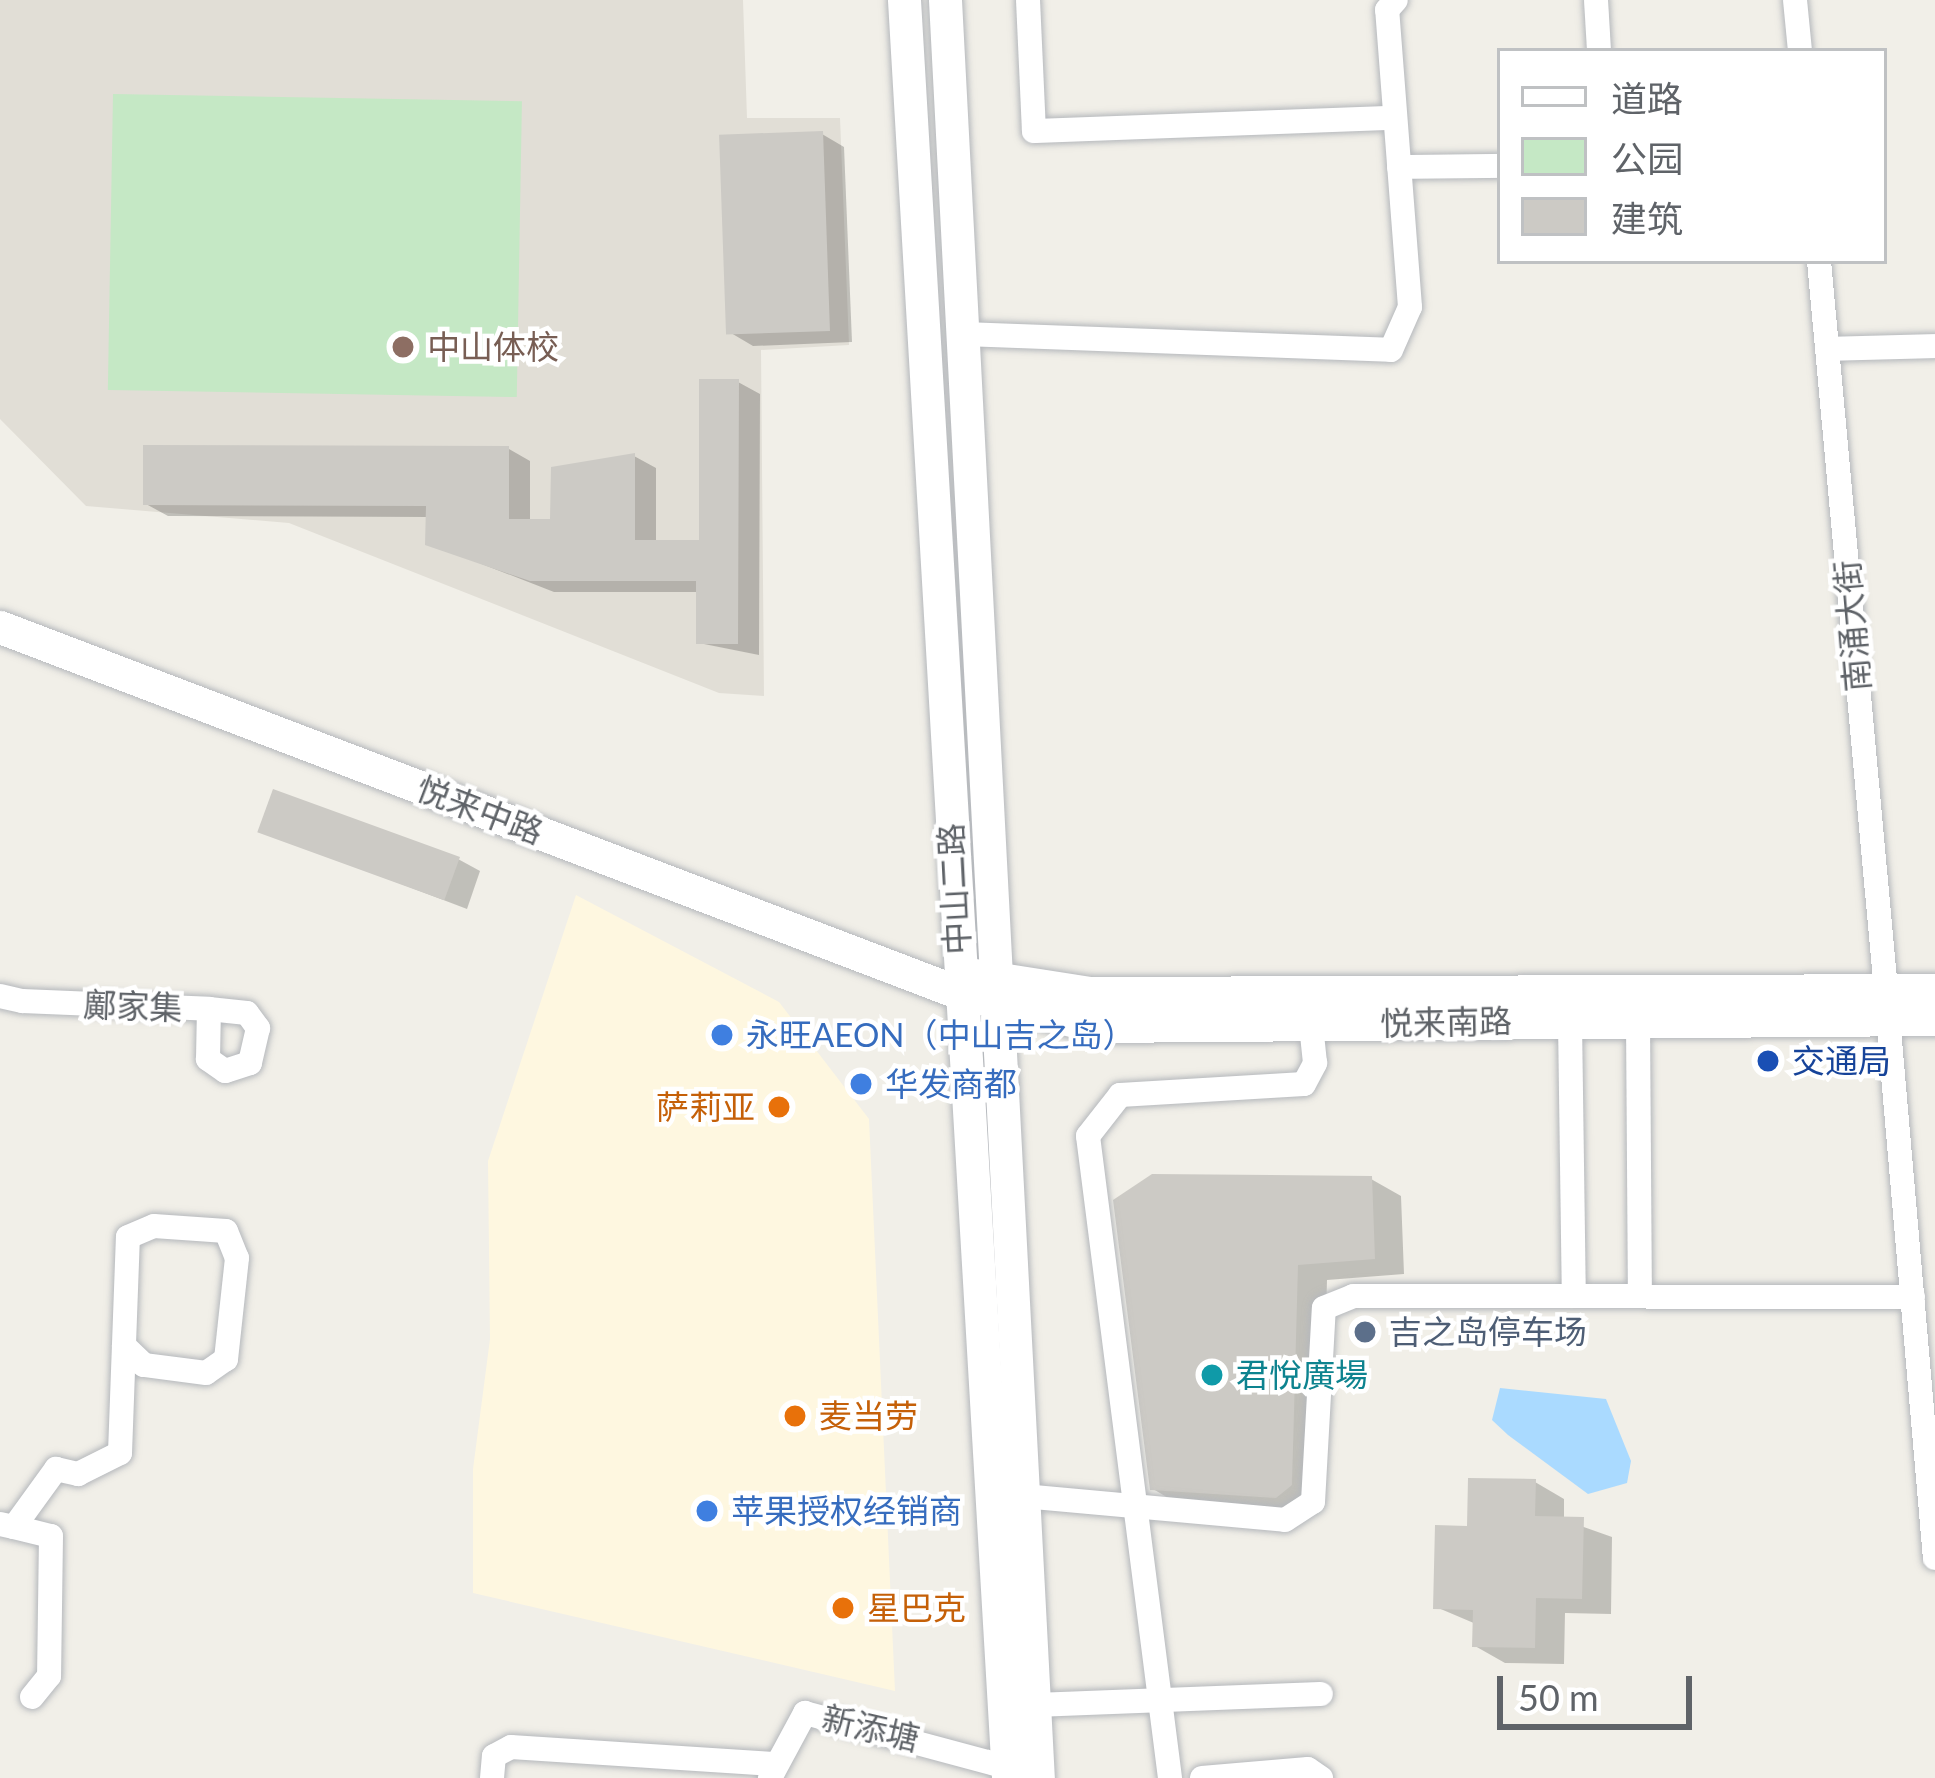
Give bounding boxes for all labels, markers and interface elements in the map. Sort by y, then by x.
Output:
legend [1497,48,1887,264]
text: 道路 [1611,76,1683,120]
text: 公园 [1611,136,1683,180]
text: 建筑 [1611,196,1683,240]
place label: 中山体校 [427,327,559,367]
marker: 中山体校 [390,334,416,360]
street label: 南涌大街 [1827,559,1877,693]
street label: 悦来中路 [411,768,549,852]
street label: 中山二路 [931,822,977,956]
street label: 鄺家集 [83,984,183,1028]
street label: 悦来南路 [1380,1001,1512,1043]
place label: 永旺AEON（中山吉之岛） [746,1015,1135,1055]
marker: 永旺AEON（中山吉之岛） [709,1022,735,1048]
place label: 交通局 [1792,1041,1891,1081]
marker: 交通局 [1755,1048,1781,1074]
place label: 华发商都 [885,1064,1017,1104]
marker: 华发商都 [848,1071,874,1097]
place label: 萨莉亚 [656,1087,755,1127]
marker: 萨莉亚 [766,1094,792,1120]
place label: 吉之岛停车场 [1389,1312,1587,1352]
marker: 吉之岛停车场 [1352,1319,1378,1345]
place label: 君悅廣場 [1236,1355,1368,1395]
marker: 君悅廣場 [1199,1362,1225,1388]
place label: 麦当劳 [819,1396,918,1436]
marker: 麦当劳 [782,1403,808,1429]
place label: 苹果授权经销商 [731,1491,962,1531]
marker: 苹果授权经销商 [694,1498,720,1524]
place label: 星巴克 [867,1588,966,1628]
marker: 星巴克 [830,1595,856,1621]
scale bar [1503,1652,1698,1726]
text: 50 m [1518,1675,1599,1719]
street label: 新添塘 [818,1698,924,1758]

